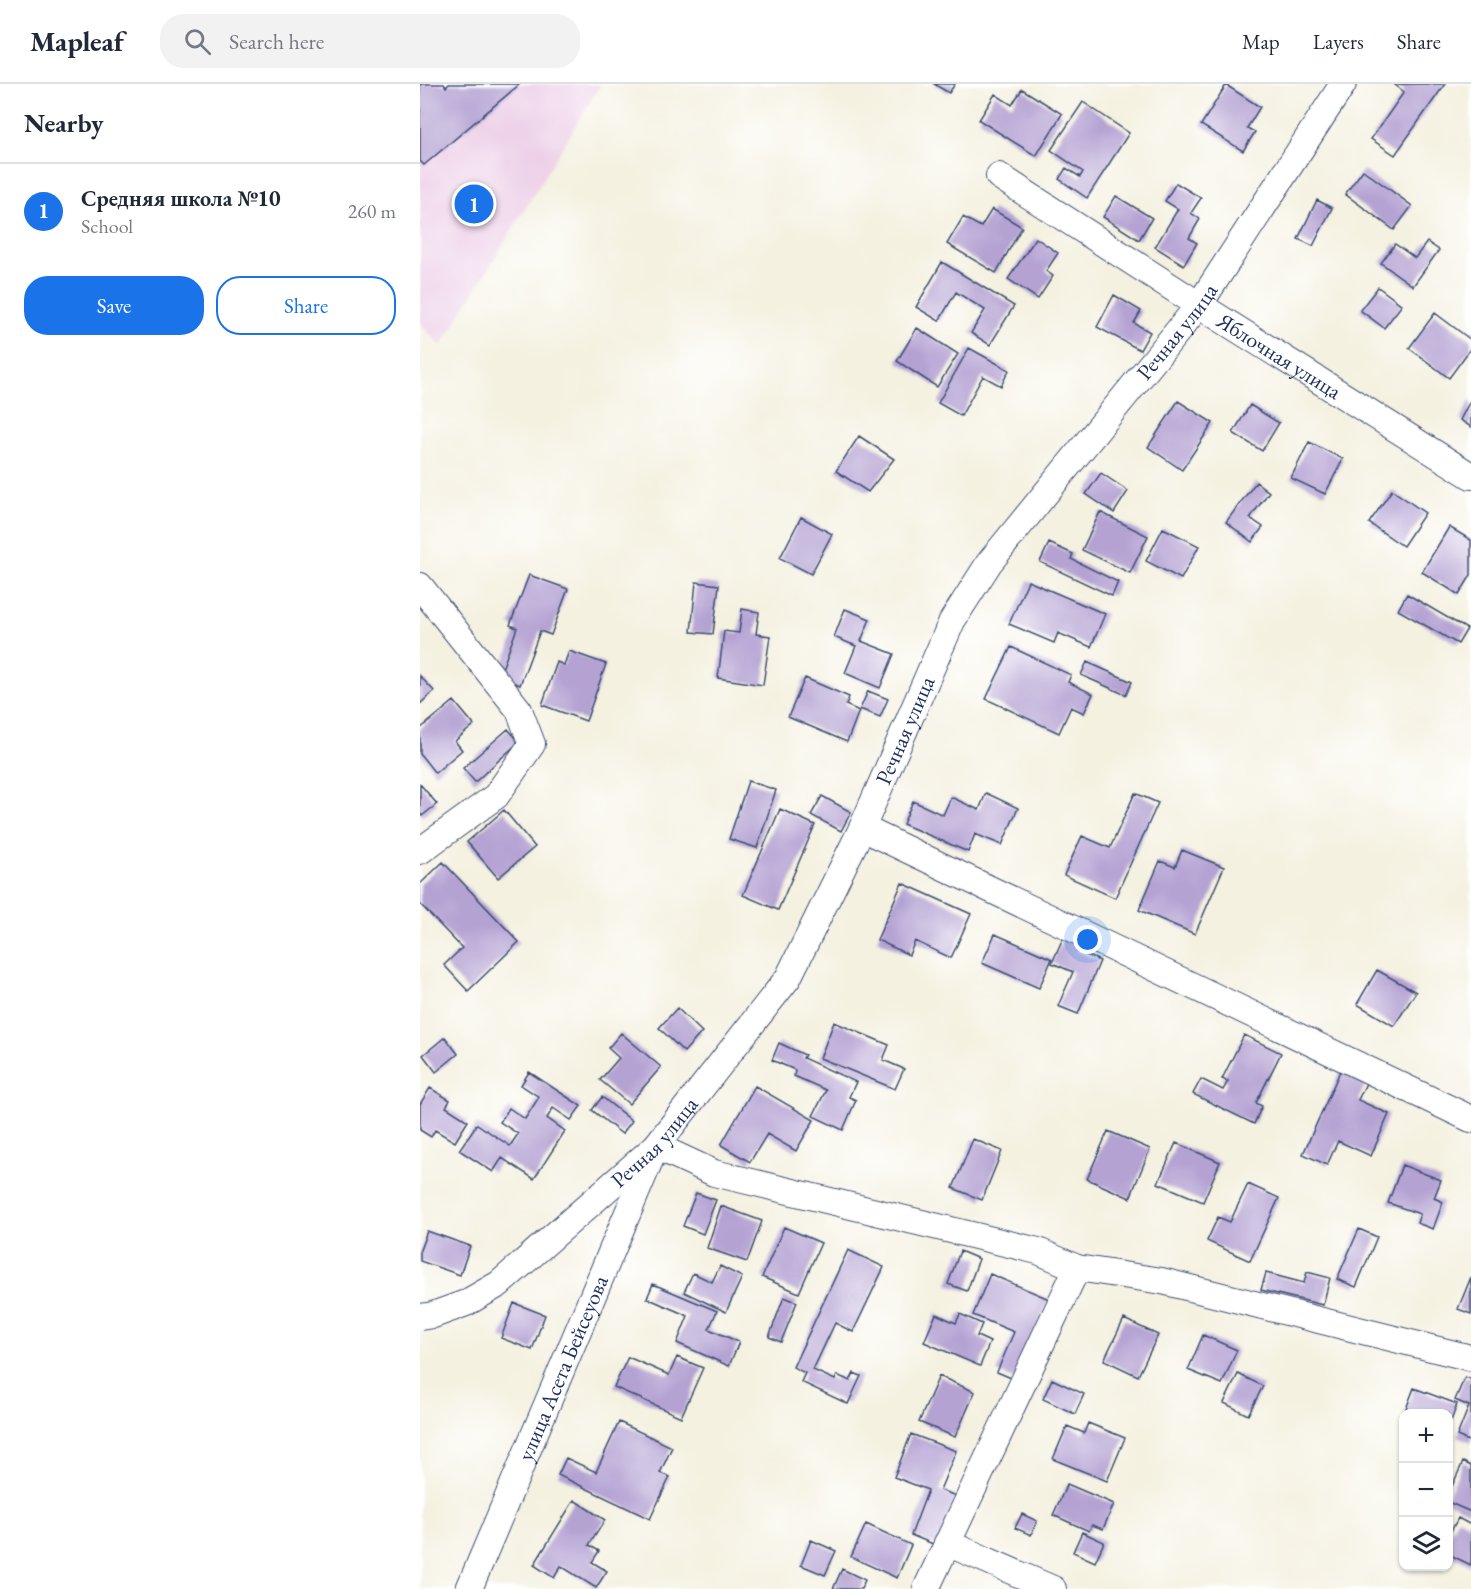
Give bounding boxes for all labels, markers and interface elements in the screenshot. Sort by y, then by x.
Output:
search box [160,14,580,68]
text: Mapleaf [30,23,124,59]
icon: search [181,25,214,58]
text: Search here [229,27,324,56]
text: Map [1242,28,1280,55]
text: Layers [1313,28,1364,55]
text: Share [1397,28,1441,55]
text: Nearby [24,106,104,140]
pin: 1 [454,182,494,226]
text: Средняя школа №10 [81,184,281,213]
text: 1 [38,198,49,224]
text: 260 m [348,198,396,224]
text: School [81,213,133,239]
button: Save [24,276,204,335]
button: Share [216,276,396,335]
street label: Речная улица [1130,278,1224,386]
street label: Яблочная улица [1211,306,1347,406]
street label: Речная улица [869,671,941,789]
your location [1073,925,1102,954]
street label: Речная улица [605,1091,705,1194]
street label: улица Асета Бейсеуова [511,1271,615,1465]
map controls [1399,1409,1453,1571]
button: + [1399,1409,1453,1463]
button: − [1399,1463,1453,1517]
button: layers [1399,1517,1453,1571]

